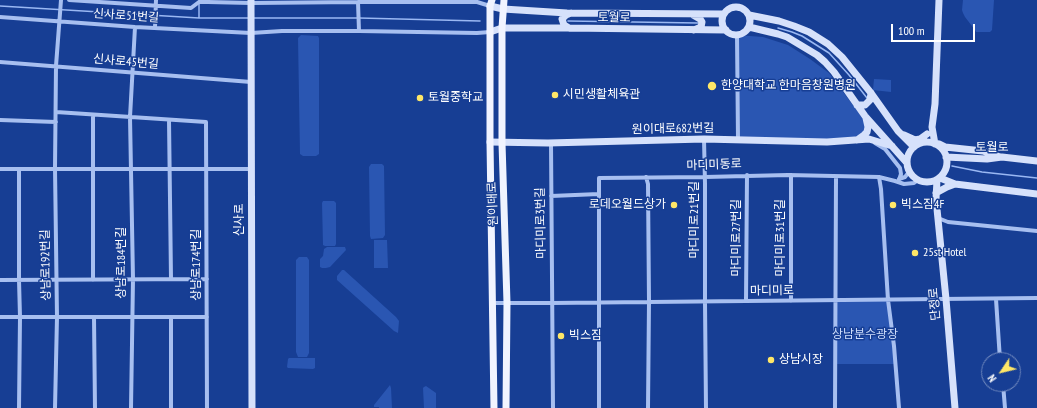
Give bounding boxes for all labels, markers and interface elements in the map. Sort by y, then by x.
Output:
street label: 신사로51번길 [93,7,159,25]
street label: 토월로 [597,11,631,25]
scale bar [893,16,977,42]
text: 100 m [898,23,925,38]
street label: 신사로45번길 [92,52,160,72]
place label: 한양대학교 한마음창원병원 [721,79,856,93]
marker: 한양대학교 한마음창원병원 [706,80,718,92]
place label: 시민생활체육관 [563,88,640,102]
marker: 시민생활체육관 [550,90,560,100]
place label: 토월중학교 [428,91,483,105]
marker: 토월중학교 [415,93,425,103]
street label: 원이대로682번길 [632,121,714,137]
street label: 토월로 [975,141,1009,155]
street label: 마디미동로 [686,157,742,173]
street label: 마디미로21번길 [688,181,702,259]
street label: 원이대로 [485,182,501,226]
street label: 마디미로3번길 [533,187,549,259]
place label: 로데오월드상가 [589,198,666,212]
place label: 빅스짐4F [901,198,944,212]
street label: 마디미로27번길 [730,199,744,277]
street label: 마디미로31번길 [774,199,788,277]
marker: 로데오월드상가 [669,200,679,210]
marker: 빅스짐4F [888,200,898,210]
street label: 신사로 [233,203,247,237]
street label: 상남로184번길 [115,227,129,299]
street label: 상남로192번길 [38,229,54,301]
street label: 상남로174번길 [190,229,204,301]
place label: 25st Hotel [923,246,966,260]
marker: 25st Hotel [910,248,920,258]
street label: 마디미로 [750,283,794,299]
street label: 단정로 [926,287,944,321]
park label: 상남분수광장 [832,328,898,342]
place label: 빅스짐 [569,329,602,343]
marker: 빅스짐 [556,331,566,341]
north arrow [981,352,1021,392]
place label: 상남시장 [779,353,823,367]
marker: 상남시장 [766,355,776,365]
text: N [985,372,999,385]

